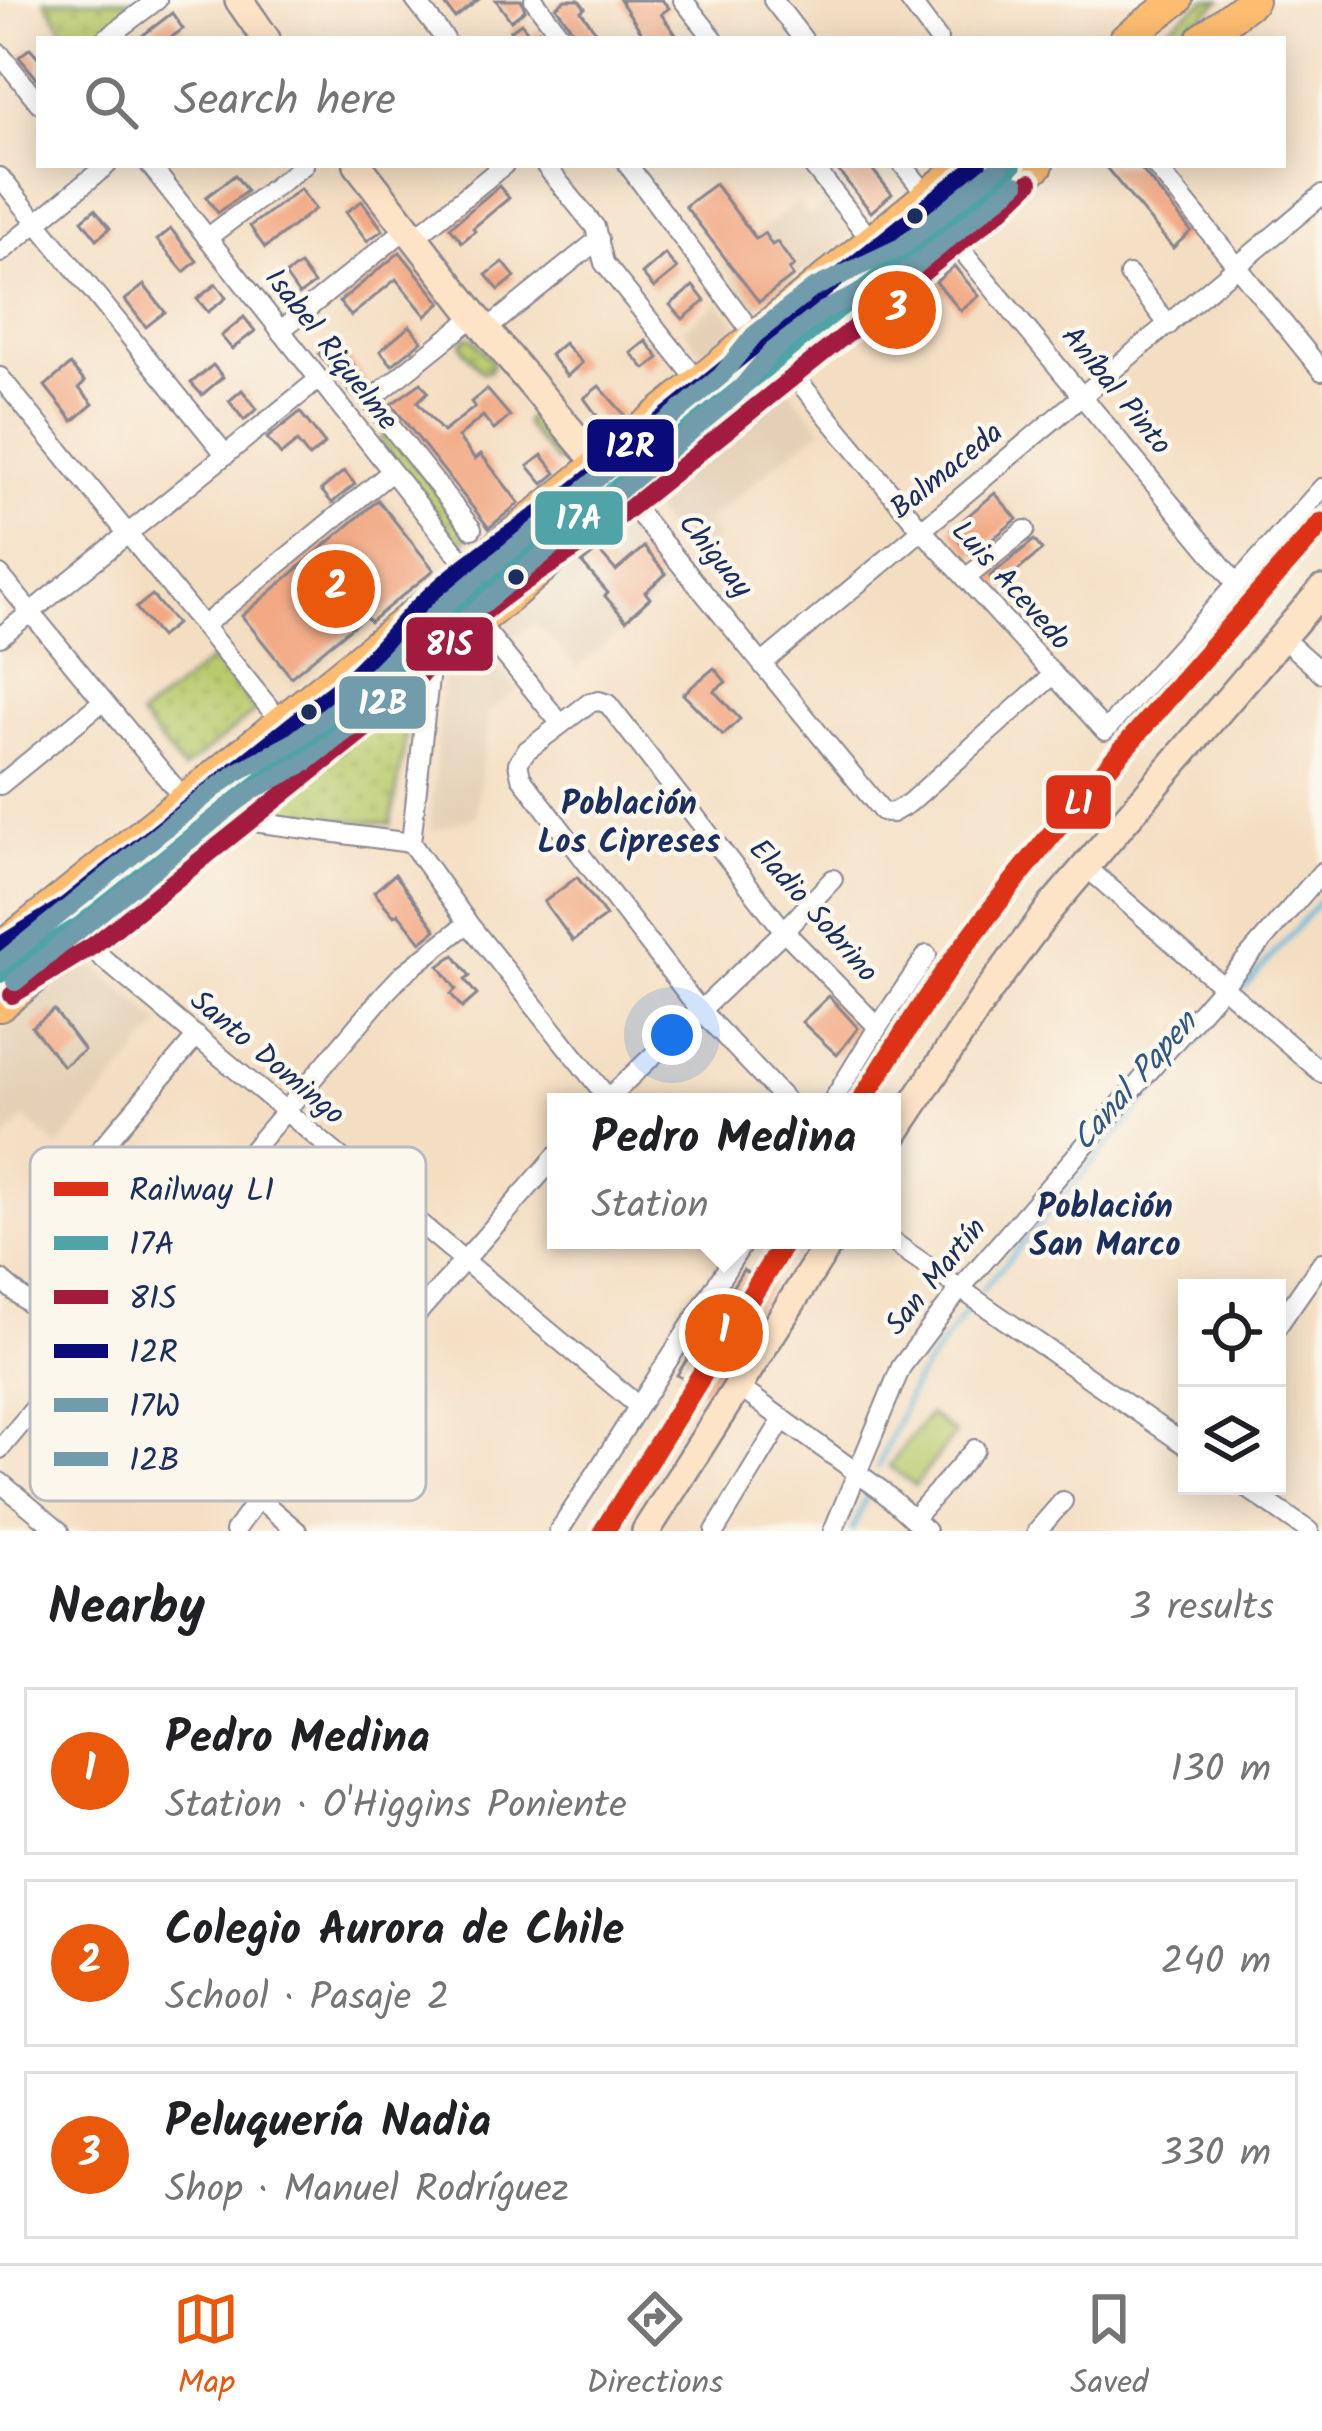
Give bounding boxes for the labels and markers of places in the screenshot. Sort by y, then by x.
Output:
unlabelled marker [904,205,926,227]
pin: 3 [858,265,936,355]
pin: 2 [297,544,375,634]
unlabelled marker [505,566,527,588]
unlabelled marker [298,701,320,723]
pin: 1 [685,1288,763,1378]

